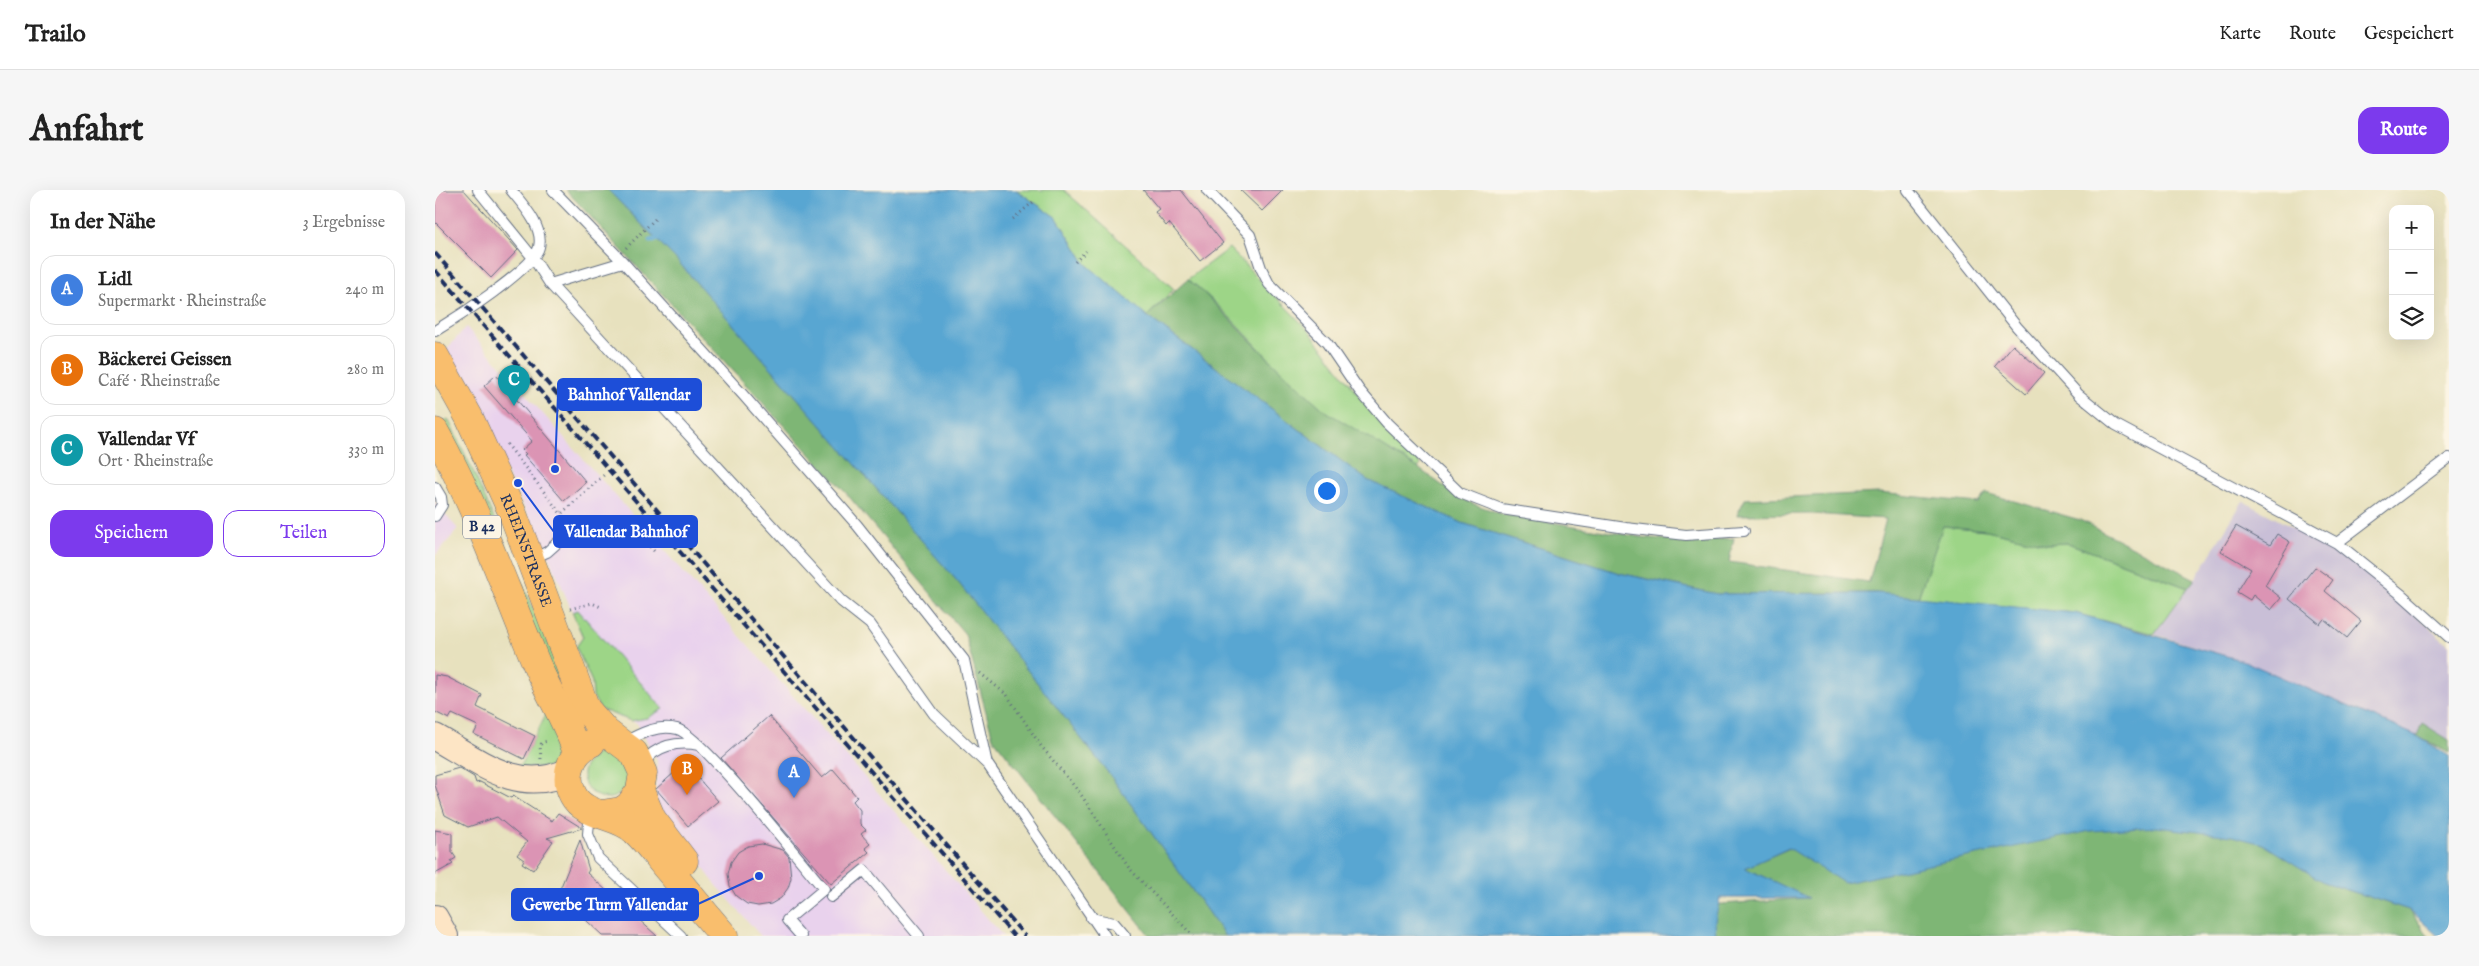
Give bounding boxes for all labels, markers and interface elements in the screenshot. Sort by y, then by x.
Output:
text: Trailo [25,19,86,50]
text: Karte [2219,23,2261,46]
text: Route [2289,23,2336,46]
text: Gespeichert [2364,23,2454,46]
button: Route [2358,107,2449,154]
text: Anfahrt [30,108,144,153]
map controls [2389,205,2434,340]
button: + [2389,205,2434,250]
text: In der Nähe [50,209,156,236]
text: 3 Ergebnisse [303,213,385,233]
button: − [2389,250,2434,295]
text: Lidl [98,268,132,292]
text: A [62,280,72,300]
text: 240 m [345,280,384,300]
text: Supermarkt · Rheinstraße [98,292,266,312]
button: layers [2389,295,2434,340]
text: Bäckerei Geissen [98,348,232,372]
text: B [62,360,72,380]
text: 280 m [347,360,384,380]
pin: C [498,365,530,406]
text: Café · Rheinstraße [98,372,220,392]
callout: Bahnhof Vallendar [558,379,701,410]
text: Bahnhof Vallendar [567,386,691,406]
text: Vallendar Vf [98,428,195,452]
text: C [61,440,73,460]
text: 330 m [348,440,384,460]
text: Ort · Rheinstraße [98,452,213,472]
your location [1314,478,1340,504]
street label: RHEINSTRASSE [496,491,556,610]
button: Speichern [50,510,213,557]
button: Teilen [223,510,385,557]
road number: B 42 [463,516,501,538]
callout: Vallendar Bahnhof [554,516,697,547]
text: Vallendar Bahnhof [563,523,691,543]
pin: B [671,754,703,795]
pin: A [778,757,810,798]
callout: Gewerbe Turm Vallendar [512,889,698,920]
text: Gewerbe Turm Vallendar [522,896,688,916]

